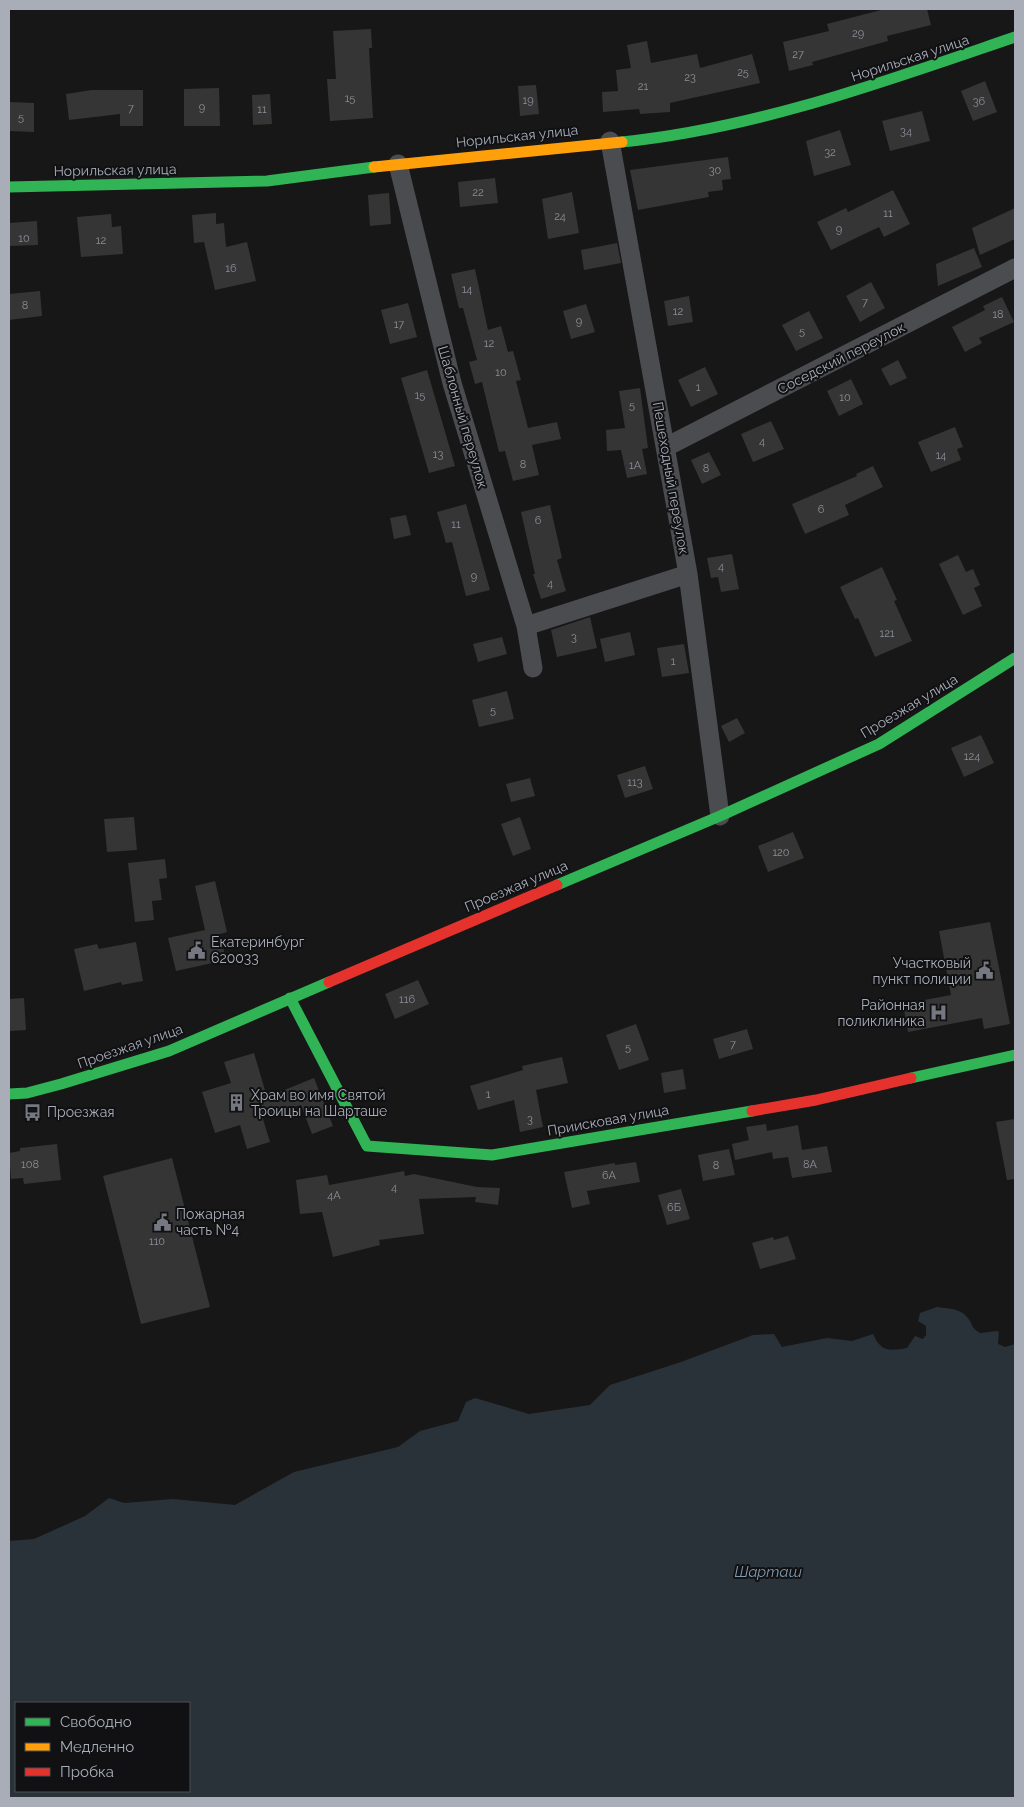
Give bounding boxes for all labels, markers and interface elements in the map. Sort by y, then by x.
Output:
house number: 29 [852,27,864,40]
street label: Норильская улица [849,31,971,85]
house number: 27 [792,48,804,61]
house number: 25 [737,66,749,79]
house number: 23 [684,71,696,84]
house number: 21 [638,80,649,93]
house number: 15 [345,92,355,105]
house number: 19 [522,94,534,107]
house number: 36 [973,95,986,108]
house number: 9 [199,101,205,114]
house number: 7 [128,102,134,115]
house number: 11 [257,103,267,116]
house number: 5 [18,111,24,124]
street label: Норильская улица [455,122,579,150]
house number: 34 [900,125,912,138]
house number: 32 [824,146,836,159]
street label: Норильская улица [53,161,177,179]
house number: 30 [709,164,722,177]
house number: 22 [472,186,484,199]
house number: 11 [883,207,893,220]
house number: 24 [554,210,566,223]
house number: 9 [836,223,842,236]
house number: 10 [18,232,30,245]
house number: 12 [96,234,106,247]
house number: 16 [225,262,237,275]
house number: 14 [462,283,472,296]
house number: 7 [862,296,868,309]
house number: 8 [22,299,28,312]
house number: 12 [673,305,683,318]
house number: 18 [992,308,1004,321]
house number: 9 [576,315,582,328]
house number: 17 [394,318,404,331]
street label: Соседский переулок [775,319,907,397]
house number: 5 [799,325,805,338]
house number: 12 [484,337,494,350]
street label: Шаблонный переулок [435,344,491,490]
house number: 10 [495,366,507,379]
house number: 1 [696,381,701,394]
house number: 15 [415,389,425,402]
house number: 10 [839,391,851,404]
house number: 5 [629,399,635,412]
street label: Пешеходный переулок [650,400,692,556]
house number: 4 [759,435,765,448]
house number: 13 [433,448,443,461]
house number: 14 [936,449,946,462]
house number: 8 [520,458,526,471]
house number: 1А [629,459,642,472]
house number: 8 [703,462,709,475]
house number: 6 [818,503,825,516]
house number: 6 [535,514,542,527]
house number: 11 [451,518,461,531]
house number: 4 [718,560,724,573]
house number: 9 [471,570,477,583]
house number: 4 [547,577,553,590]
house number: 121 [879,627,895,640]
house number: 3 [571,631,577,644]
house number: 1 [671,655,676,668]
street label: Проезжая улица [858,671,960,741]
house number: 5 [490,704,496,717]
house number: 124 [964,750,980,763]
house number: 113 [627,776,643,789]
house number: 120 [772,846,790,859]
street label: Проезжая улица [462,857,570,915]
place label: Екатеринбург 620033 [211,934,305,966]
public building icon: Екатеринбург 620033 [187,940,207,960]
place label: Участковый пункт полиции [872,955,971,987]
public building icon: Участковый пункт полиции [975,961,995,981]
house number: 116 [399,993,415,1006]
place label: Районная поликлиника [838,997,925,1029]
hospital icon: Районная поликлиника [929,1003,949,1023]
street label: Проезжая улица [75,1020,185,1072]
house number: 7 [730,1038,736,1051]
house number: 5 [625,1041,631,1054]
place label: Храм во имя Святой Троицы на Шарташе [251,1087,387,1119]
house number: 1 [486,1088,491,1101]
building icon: Храм во имя Святой Троицы на Шарташе [227,1093,247,1113]
street label: Приисковая улица [546,1101,670,1139]
bus stop icon: Проезжая [23,1102,43,1122]
place label: Проезжая [47,1104,115,1120]
house number: 3 [527,1113,533,1126]
house number: 108 [21,1158,39,1171]
house number: 8А [803,1158,817,1171]
house number: 8 [713,1159,719,1172]
house number: 6А [602,1169,617,1182]
house number: 4 [391,1181,397,1194]
house number: 4А [327,1189,341,1202]
house number: 6Б [667,1201,681,1214]
place label: Пожарная часть №4 [176,1206,245,1238]
public building icon: Пожарная часть №4 [152,1212,172,1232]
house number: 110 [149,1235,165,1248]
water label: Шарташ [734,1563,802,1581]
legend [15,1702,190,1792]
text: Свободно [60,1713,132,1731]
text: Медленно [60,1738,134,1756]
text: Пробка [60,1763,114,1781]

